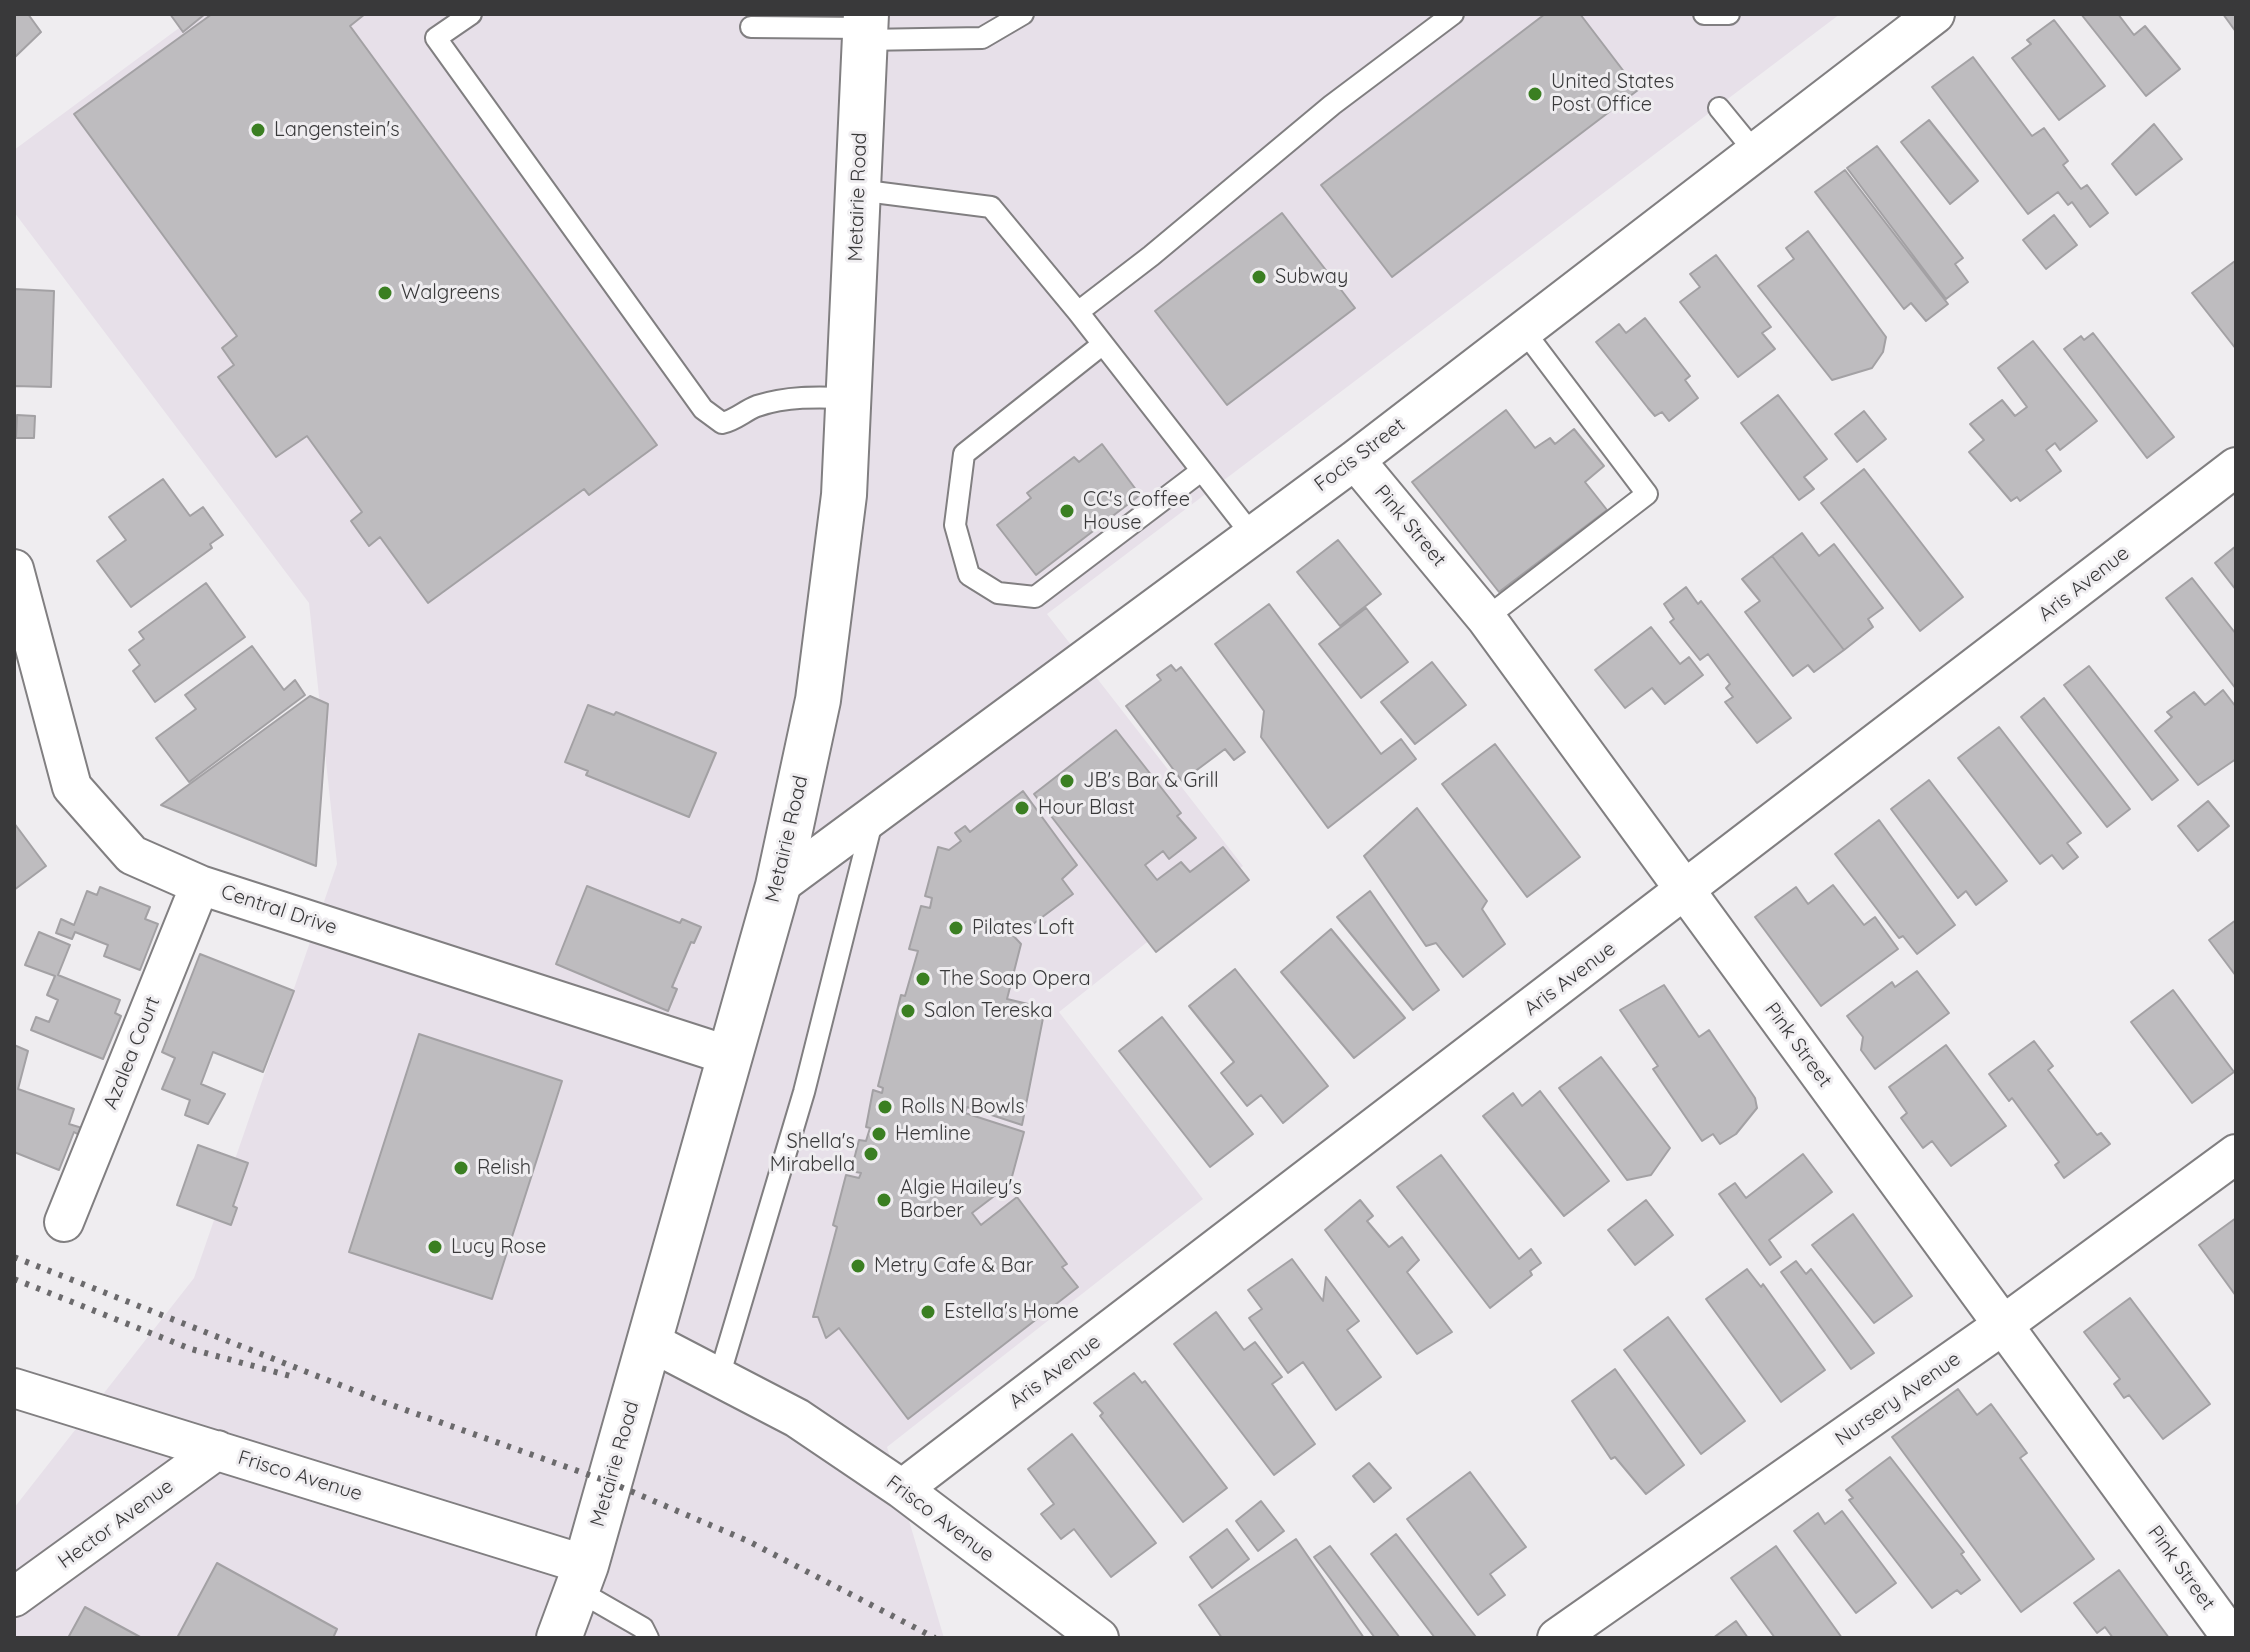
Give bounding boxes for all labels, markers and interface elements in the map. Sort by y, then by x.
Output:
place label: United States Post Office [1551,70,1674,117]
marker: United States Post Office [1526,85,1544,103]
place label: Langenstein's [274,118,400,142]
marker: Langenstein's [249,121,267,139]
street label: Metairie Road [844,132,872,262]
place label: Subway [1275,265,1348,289]
marker: Subway [1250,268,1268,286]
place label: Walgreens [401,281,500,305]
marker: Walgreens [376,284,394,302]
street label: Focis Street [1310,413,1410,497]
street label: Pink Street [1369,481,1451,571]
place label: CC's Coffee House [1083,488,1190,535]
marker: CC's Coffee House [1058,502,1076,520]
street label: Aris Avenue [2034,541,2134,627]
place label: JB's Bar & Grill [1083,769,1219,793]
marker: JB's Bar & Grill [1058,772,1076,790]
street label: Metairie Road [761,773,813,905]
place label: Hour Blast [1038,796,1135,820]
marker: Hour Blast [1013,799,1031,817]
street label: Central Drive [218,880,340,940]
place label: Pilates Loft [972,916,1074,940]
marker: Pilates Loft [947,919,965,937]
street label: Aris Avenue [1520,937,1620,1021]
place label: The Soap Opera [939,967,1091,991]
marker: The Soap Opera [914,970,932,988]
street label: Azalea Court [99,993,165,1113]
street label: Pink Street [1759,998,1837,1092]
place label: Salon Tereska [924,999,1053,1023]
marker: Salon Tereska [899,1002,917,1020]
place label: Rolls N Bowls [901,1095,1025,1119]
marker: Rolls N Bowls [876,1098,894,1116]
place label: Hemline [895,1122,971,1146]
marker: Hemline [870,1125,888,1143]
place label: Shella's Mirabella [770,1130,855,1177]
marker: Shella's Mirabella [862,1145,880,1163]
place label: Relish [477,1156,531,1180]
marker: Relish [452,1159,470,1177]
place label: Algie Hailey's Barber [900,1176,1022,1223]
marker: Algie Hailey's Barber [875,1191,893,1209]
place label: Lucy Rose [451,1235,546,1259]
marker: Lucy Rose [426,1238,444,1256]
place label: Metry Cafe & Bar [874,1254,1033,1278]
marker: Metry Cafe & Bar [849,1257,867,1275]
place label: Estella's Home [944,1300,1079,1324]
marker: Estella's Home [919,1303,937,1321]
street label: Aris Avenue [1005,1330,1105,1414]
street label: Nursery Avenue [1831,1347,1965,1451]
street label: Metairie Road [586,1399,644,1529]
street label: Frisco Avenue [235,1446,365,1506]
street label: Frisco Avenue [881,1471,999,1567]
street label: Hector Avenue [54,1474,178,1574]
street label: Pink Street [2142,1521,2220,1615]

